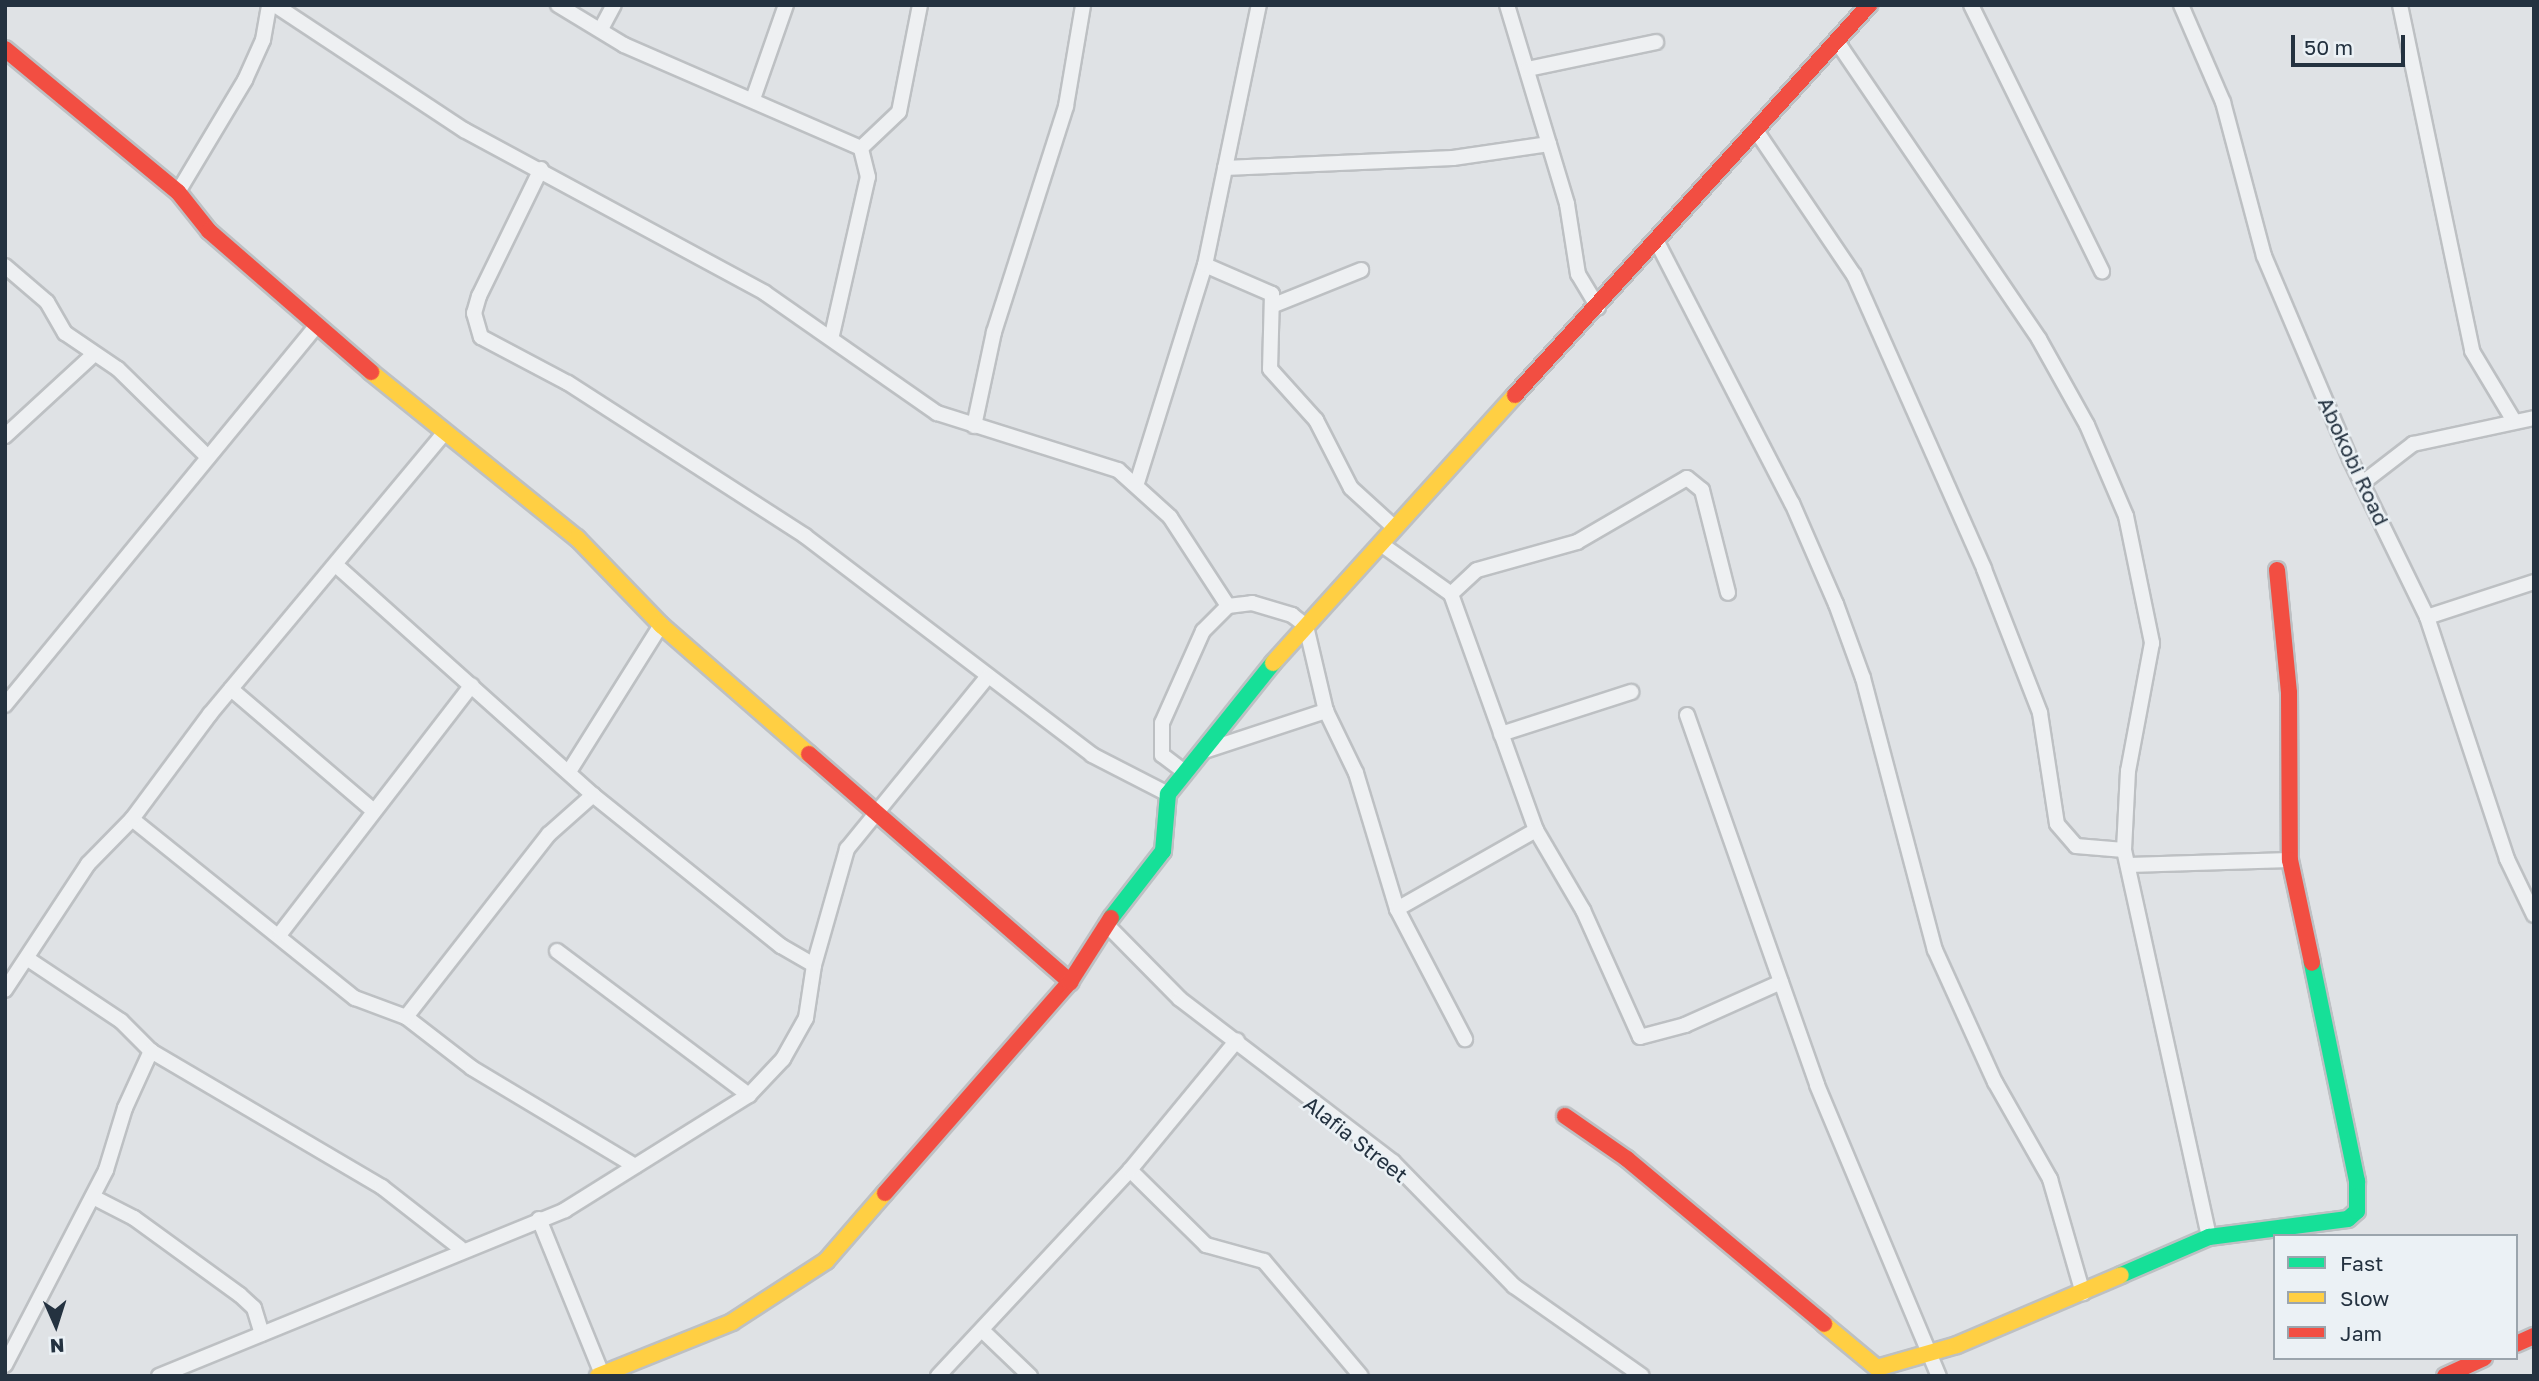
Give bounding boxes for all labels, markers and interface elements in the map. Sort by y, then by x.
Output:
scale bar [2294,21,2408,65]
text: 50 m [2304,34,2353,60]
street label: Abokobi Road [2313,393,2395,529]
street label: Alafia Street [1299,1091,1413,1187]
legend [2273,1234,2518,1360]
text: Fast [2340,1250,2383,1276]
text: Slow [2340,1285,2389,1311]
north arrow [21,1290,91,1360]
text: Jam [2340,1320,2382,1346]
text: N [49,1335,65,1358]

